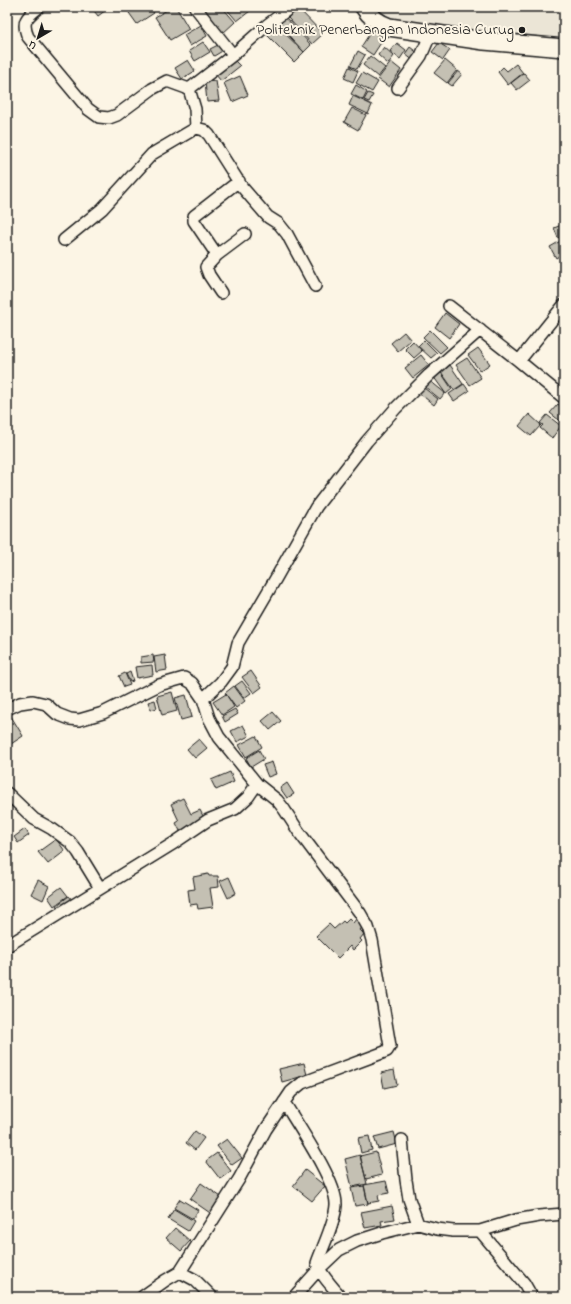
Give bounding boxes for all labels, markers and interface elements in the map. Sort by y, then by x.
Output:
north arrow [18,18,58,58]
place label: Politeknik Penerbangan Indonesia Curug [256,18,514,42]
marker: Politeknik Penerbangan Indonesia Curug [517,25,527,35]
text: U [25,37,40,54]

